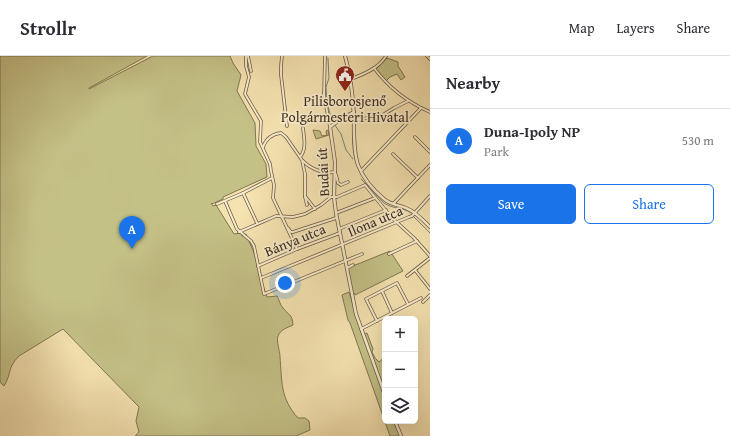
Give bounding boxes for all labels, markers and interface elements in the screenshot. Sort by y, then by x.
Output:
text: Strollr [20,14,76,42]
text: Map [569,18,595,38]
text: Layers [617,18,655,38]
text: Share [677,18,710,38]
public building icon: Pilisborosjenő Polgármesteri Hivatal [334,64,356,92]
text: Nearby [446,70,500,95]
place label: Pilisborosjenő Polgármesteri Hivatal [281,91,409,127]
text: Duna-Ipoly NP [484,121,580,142]
text: A [455,131,463,150]
text: 530 m [682,131,714,150]
text: Park [484,142,509,161]
street label: Budai út [312,147,334,197]
button: Save [446,184,576,224]
button: Share [584,184,714,224]
street label: Ilona utca [344,200,406,242]
pin: A [119,216,145,249]
street label: Bánya utca [261,219,329,261]
your location [275,273,295,293]
map controls [382,316,418,424]
button: + [382,316,418,352]
button: − [382,352,418,388]
button: layers [382,388,418,424]

